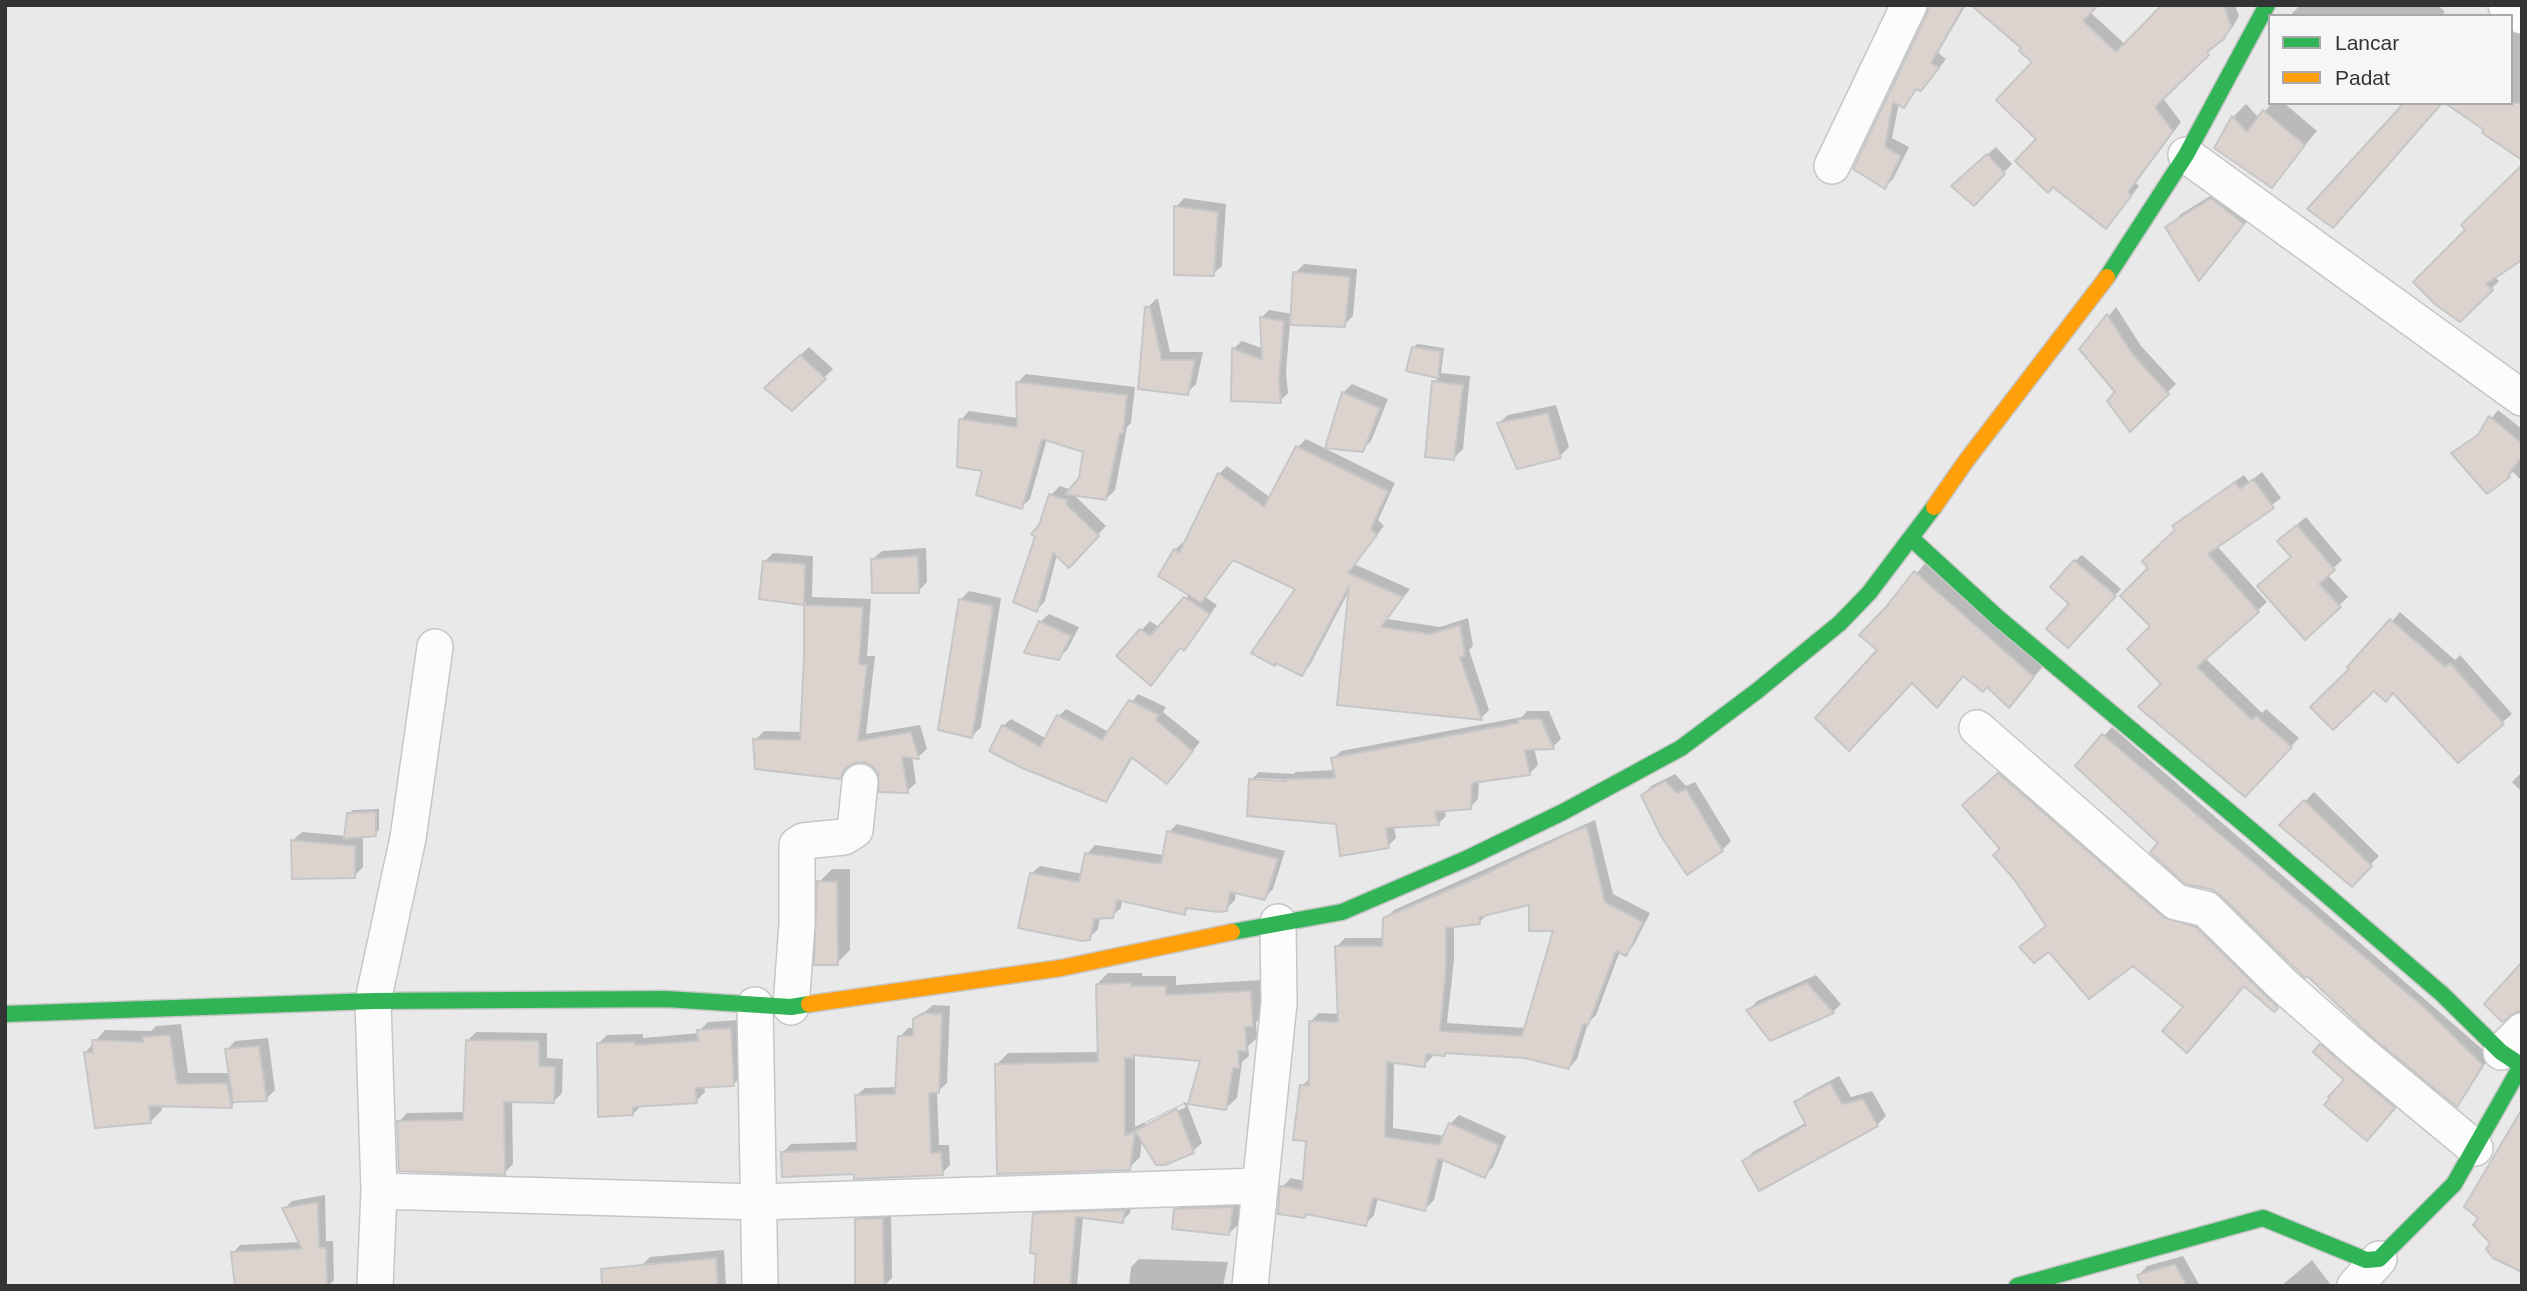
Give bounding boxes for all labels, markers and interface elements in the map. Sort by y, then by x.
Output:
legend [2268,14,2513,105]
text: Lancar [2335,31,2399,54]
text: Padat [2335,66,2390,89]

